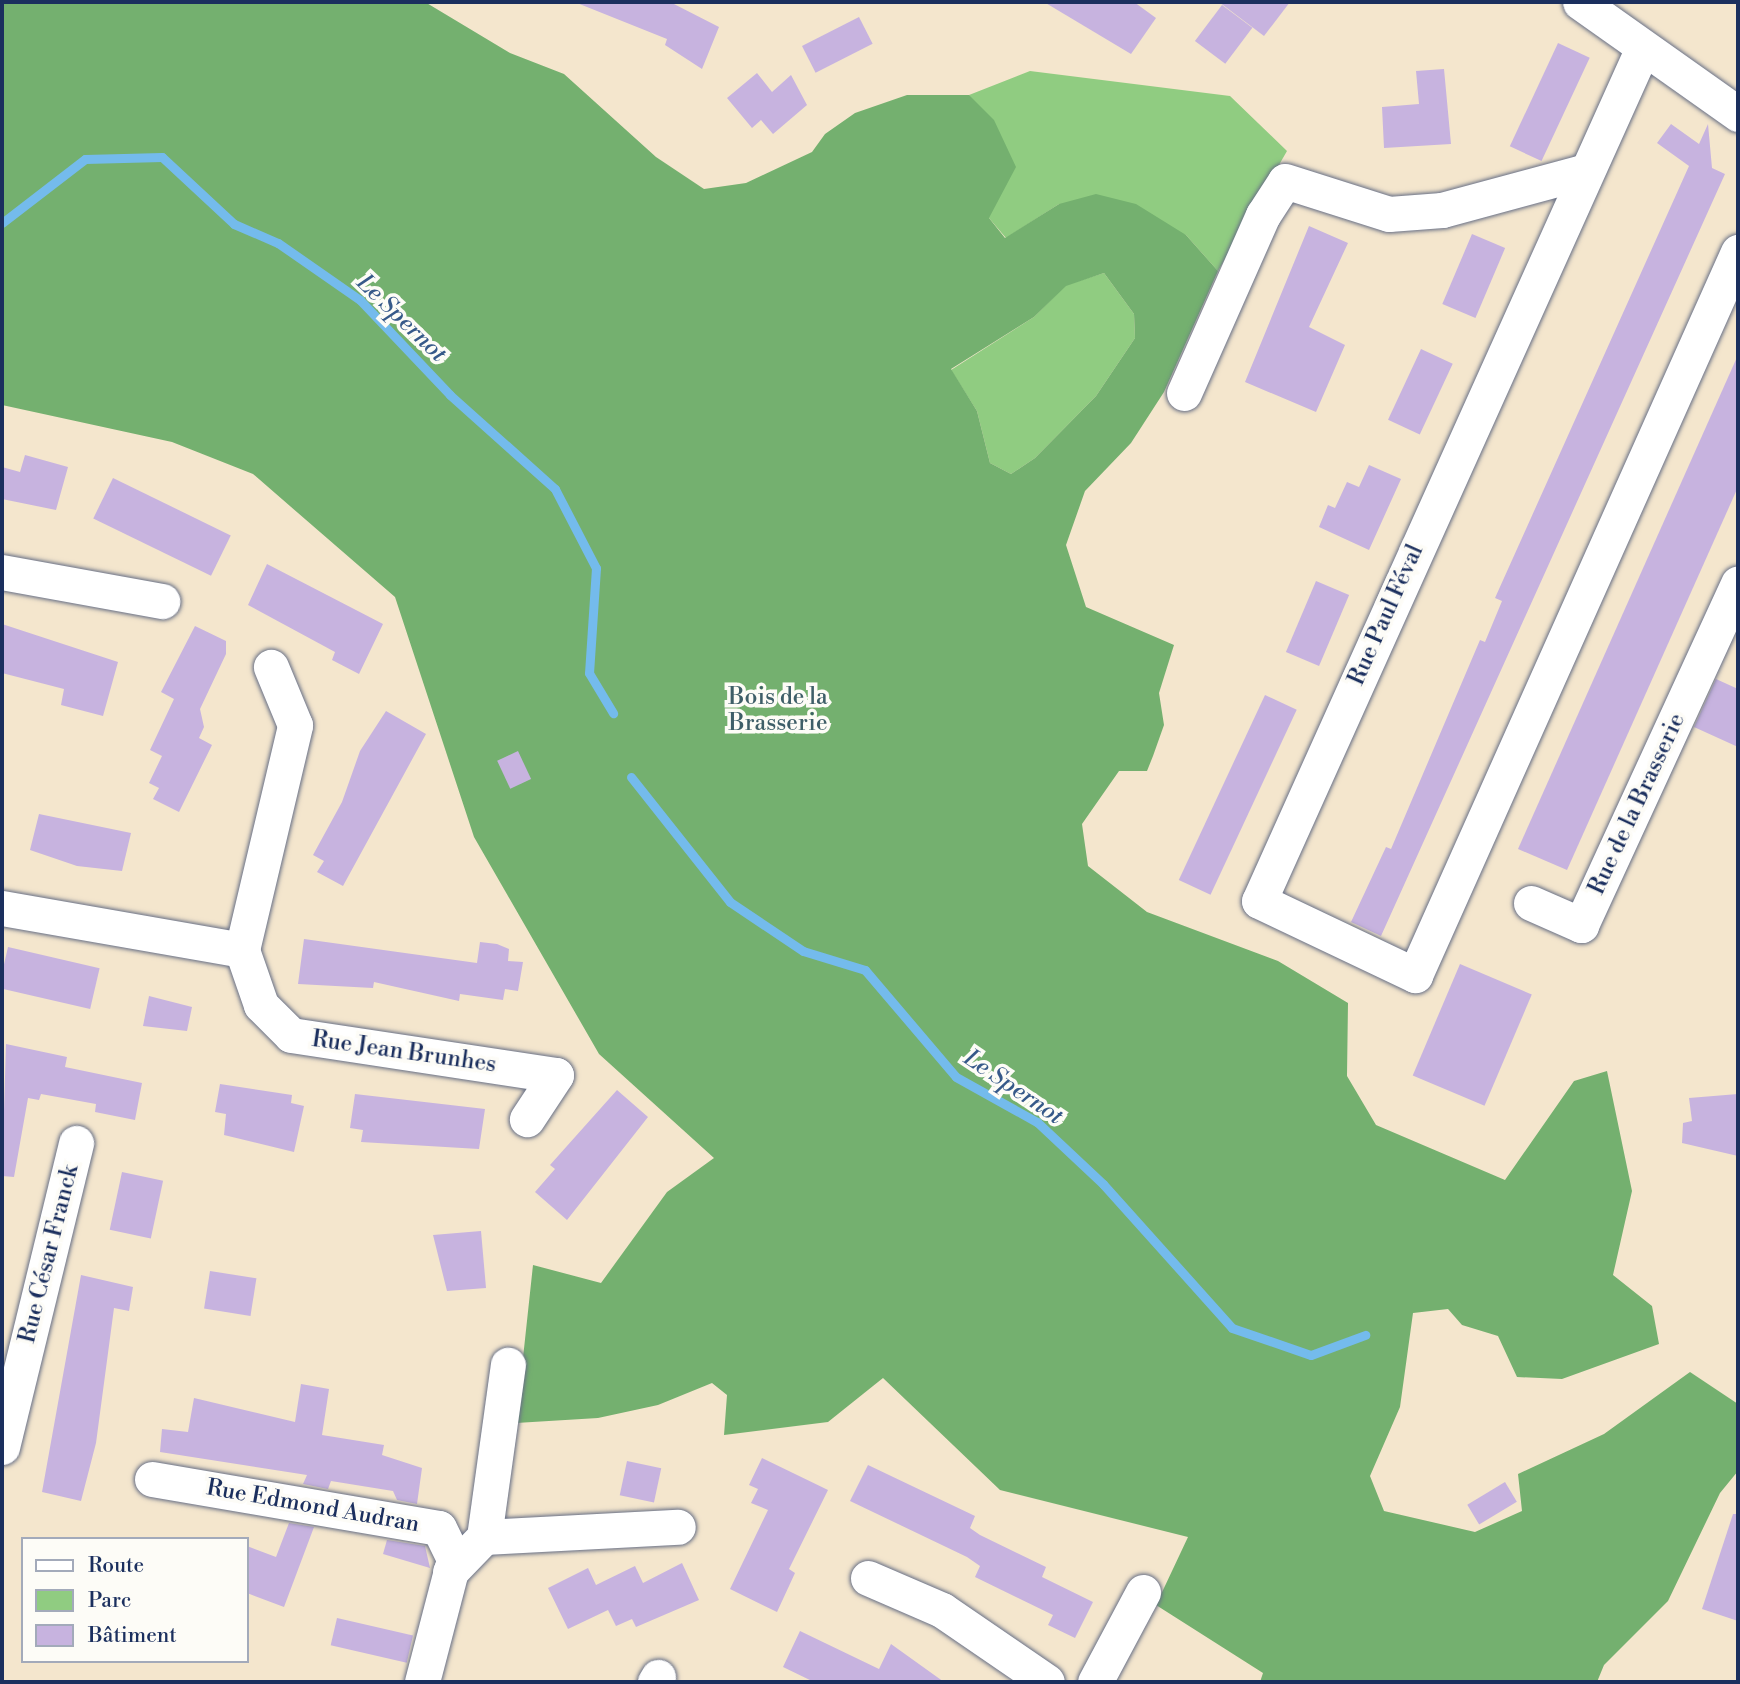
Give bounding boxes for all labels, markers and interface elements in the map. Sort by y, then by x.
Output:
water label: Le Spernot [350,269,452,369]
street label: Rue Paul Féval [1343,540,1429,690]
park label: Bois de la Brasserie [728,683,828,737]
street label: Rue de la Brasserie [1583,709,1691,899]
street label: Rue Jean Brunhes [310,1025,498,1079]
water label: Le Spernot [958,1044,1068,1132]
street label: Rue César Franck [13,1162,85,1346]
street label: Rue Edmond Audran [204,1474,422,1538]
legend [21,1537,248,1663]
text: Route [88,1553,144,1579]
text: Parc [88,1588,131,1614]
text: Bâtiment [88,1623,177,1649]

